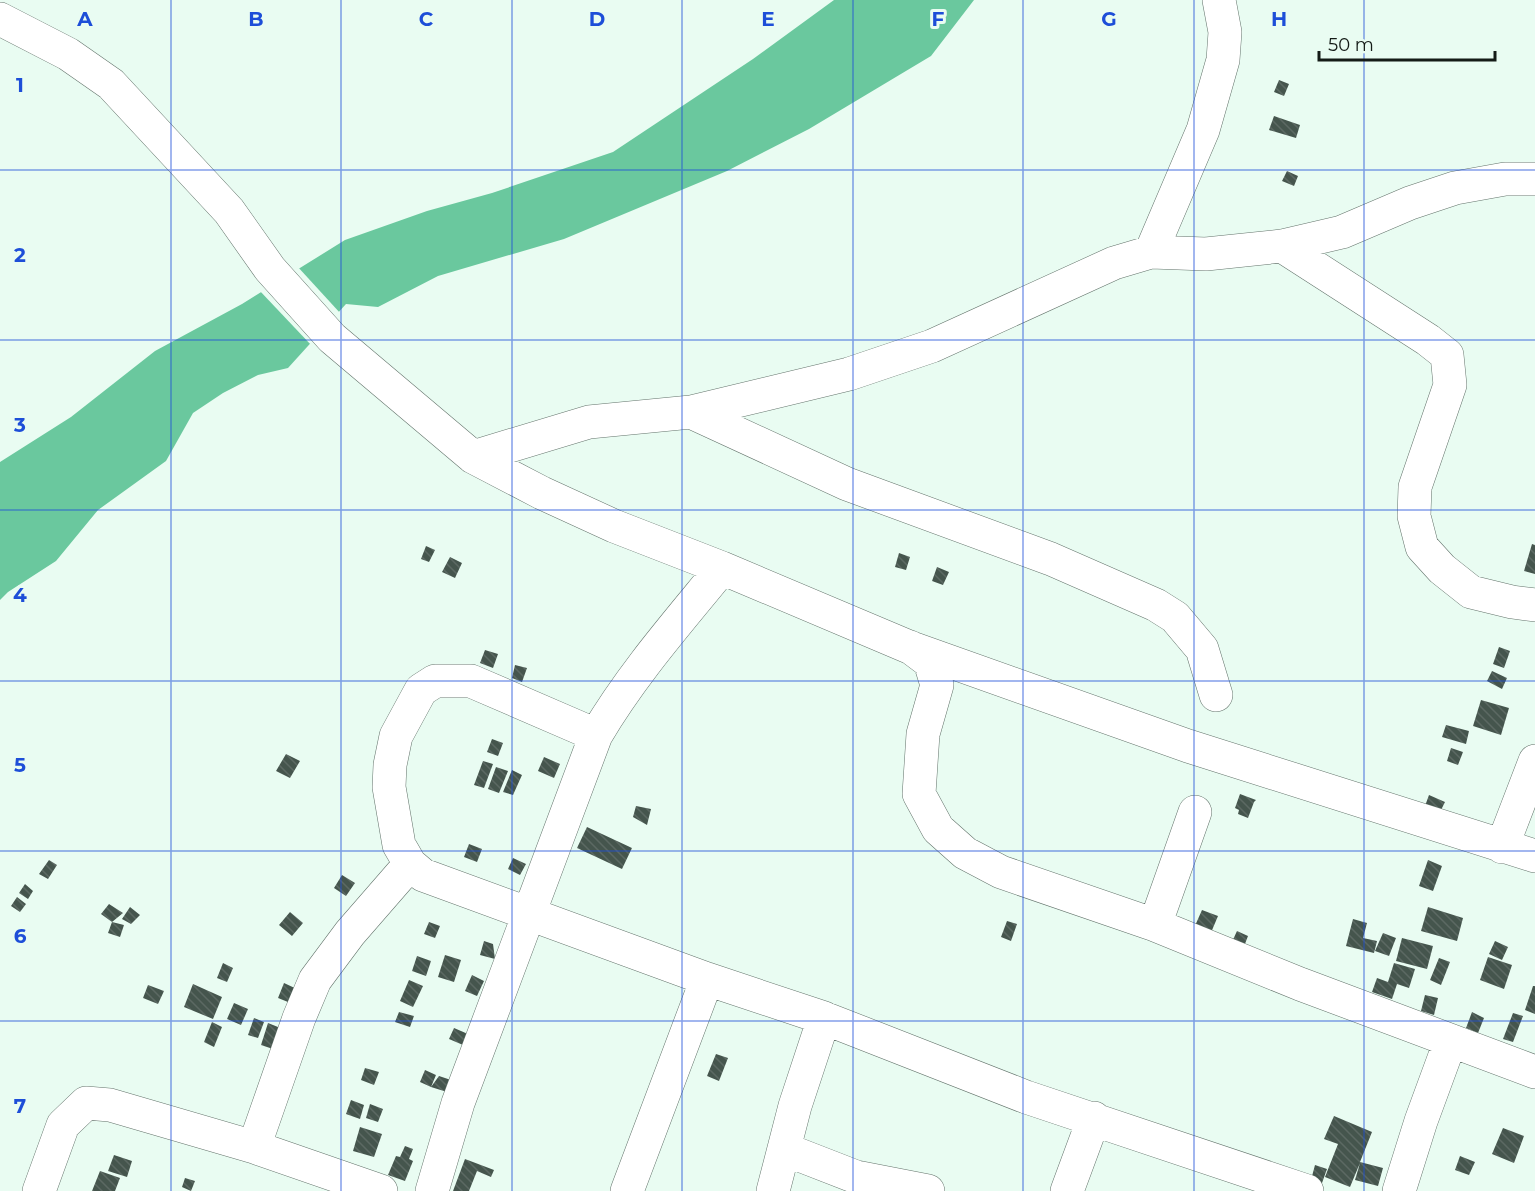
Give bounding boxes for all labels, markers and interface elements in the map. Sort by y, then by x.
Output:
text: A [76,7,93,31]
text: B [248,7,264,31]
text: C [419,7,434,31]
text: D [589,7,605,31]
text: E [761,7,775,31]
text: F [932,7,945,31]
text: G [1101,7,1117,31]
text: H [1271,7,1287,31]
scale bar [1319,24,1494,62]
text: 50 m [1328,34,1374,56]
text: 1 [16,73,24,97]
text: 2 [14,243,26,267]
text: 3 [13,413,26,437]
text: 4 [13,583,27,607]
text: 5 [14,753,26,777]
text: 6 [14,924,27,948]
text: 7 [14,1094,26,1118]

